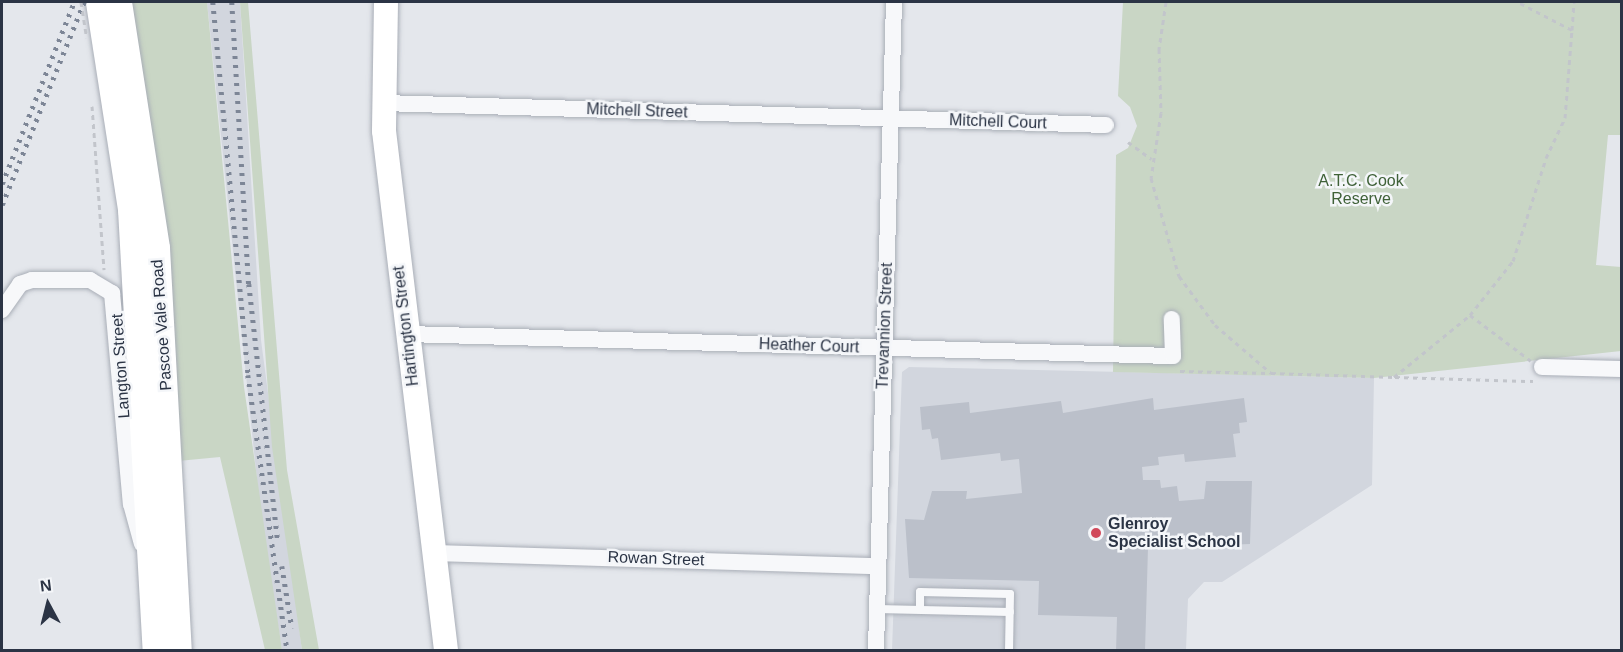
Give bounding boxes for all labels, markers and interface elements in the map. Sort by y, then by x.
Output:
street label: Mitchell Street [586,100,688,122]
street label: Mitchell Court [949,111,1047,133]
park label: A.T.C. Cook Reserve [1318,171,1404,209]
street label: Pascoe Vale Road [148,259,176,391]
street label: Trevannion Street [873,262,897,390]
street label: Hartington Street [389,265,423,387]
street label: Langton Street [108,313,134,419]
street label: Heather Court [758,335,860,357]
place label: Glenroy Specialist School [1108,514,1240,552]
marker: Glenroy Specialist School [1089,526,1103,540]
street label: Rowan Street [607,548,705,570]
north arrow [18,574,78,634]
text: N [39,576,53,595]

